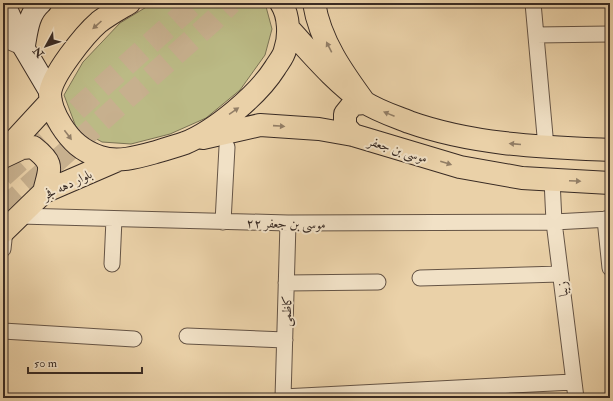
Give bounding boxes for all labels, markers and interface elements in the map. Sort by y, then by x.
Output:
one-way arrow [92,20,102,29]
north arrow [26,26,66,66]
one-way arrow [326,41,332,52]
text: N [30,43,48,61]
one-way arrow [229,107,239,115]
one-way arrow [383,111,395,117]
one-way arrow [273,123,285,130]
one-way arrow [64,129,72,140]
street label: موسی بن جعفر [364,133,429,168]
one-way arrow [509,141,521,148]
one-way arrow [441,160,453,166]
street label: بلوار دهه فجر [38,166,95,205]
one-way arrow [569,178,581,185]
street label: موسی بن جعفر ۲۲ [246,215,326,234]
street label: زیبا [554,280,572,297]
street label: کاظمی [278,295,297,327]
scale bar [28,349,142,375]
text: 50 m [34,356,58,371]

